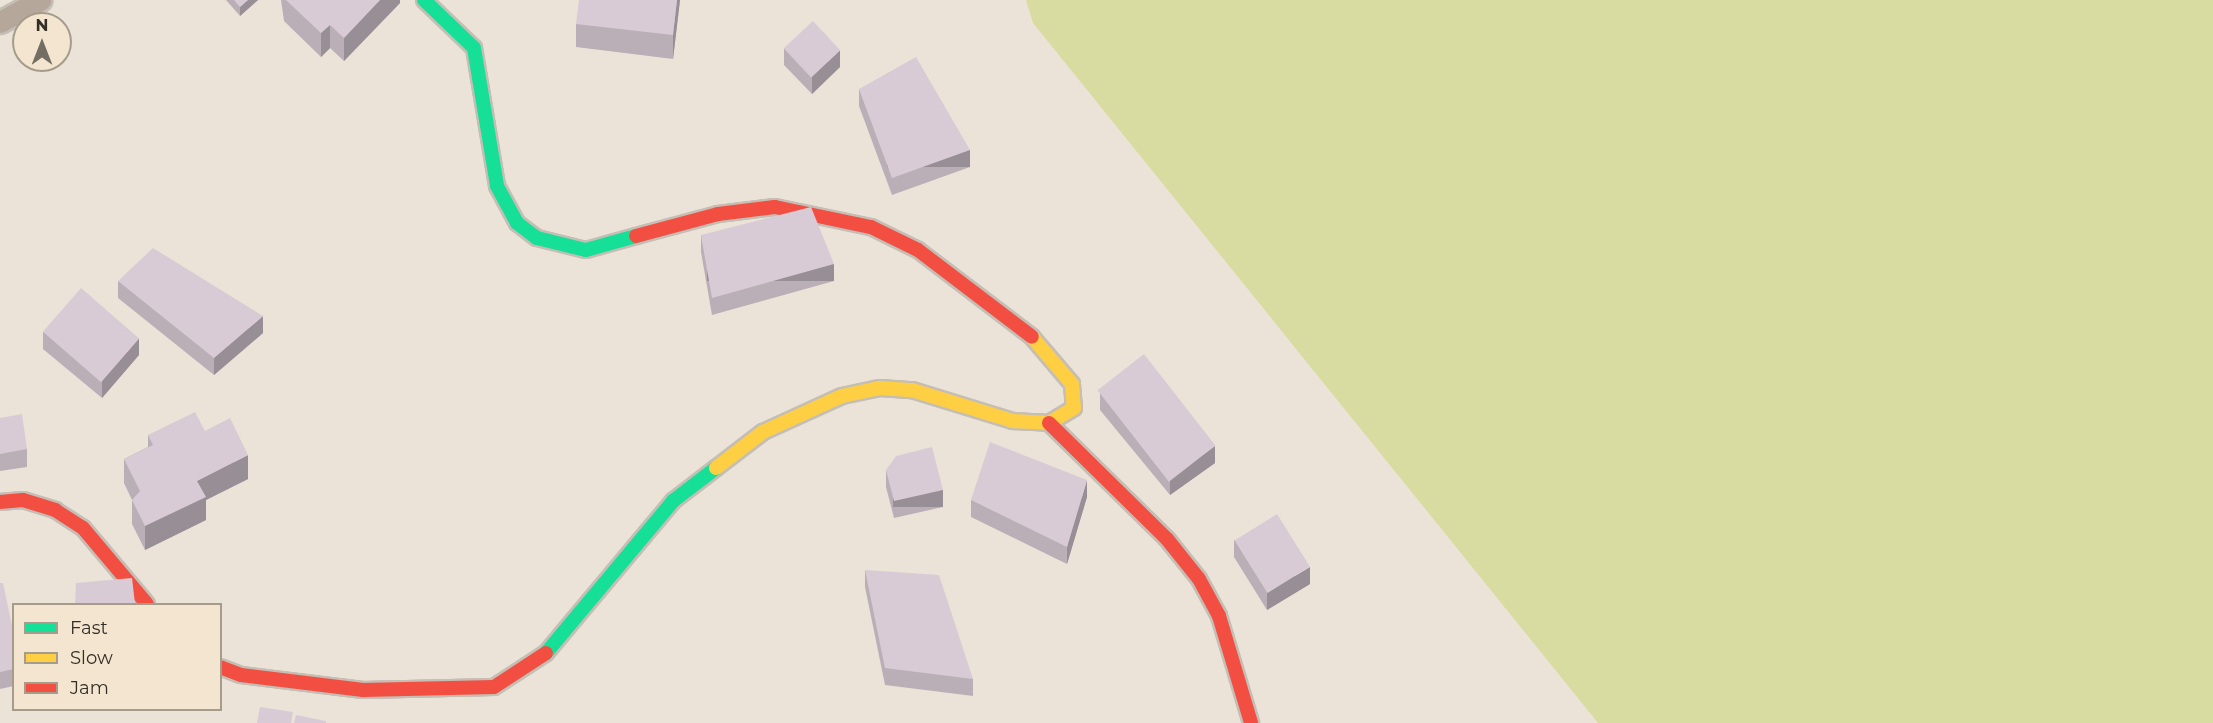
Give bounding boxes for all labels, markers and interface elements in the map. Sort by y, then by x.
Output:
north arrow [12,12,72,72]
text: N [36,16,48,35]
legend [12,603,222,711]
text: Fast [70,617,108,639]
text: Slow [70,647,113,669]
text: Jam [70,677,109,699]

